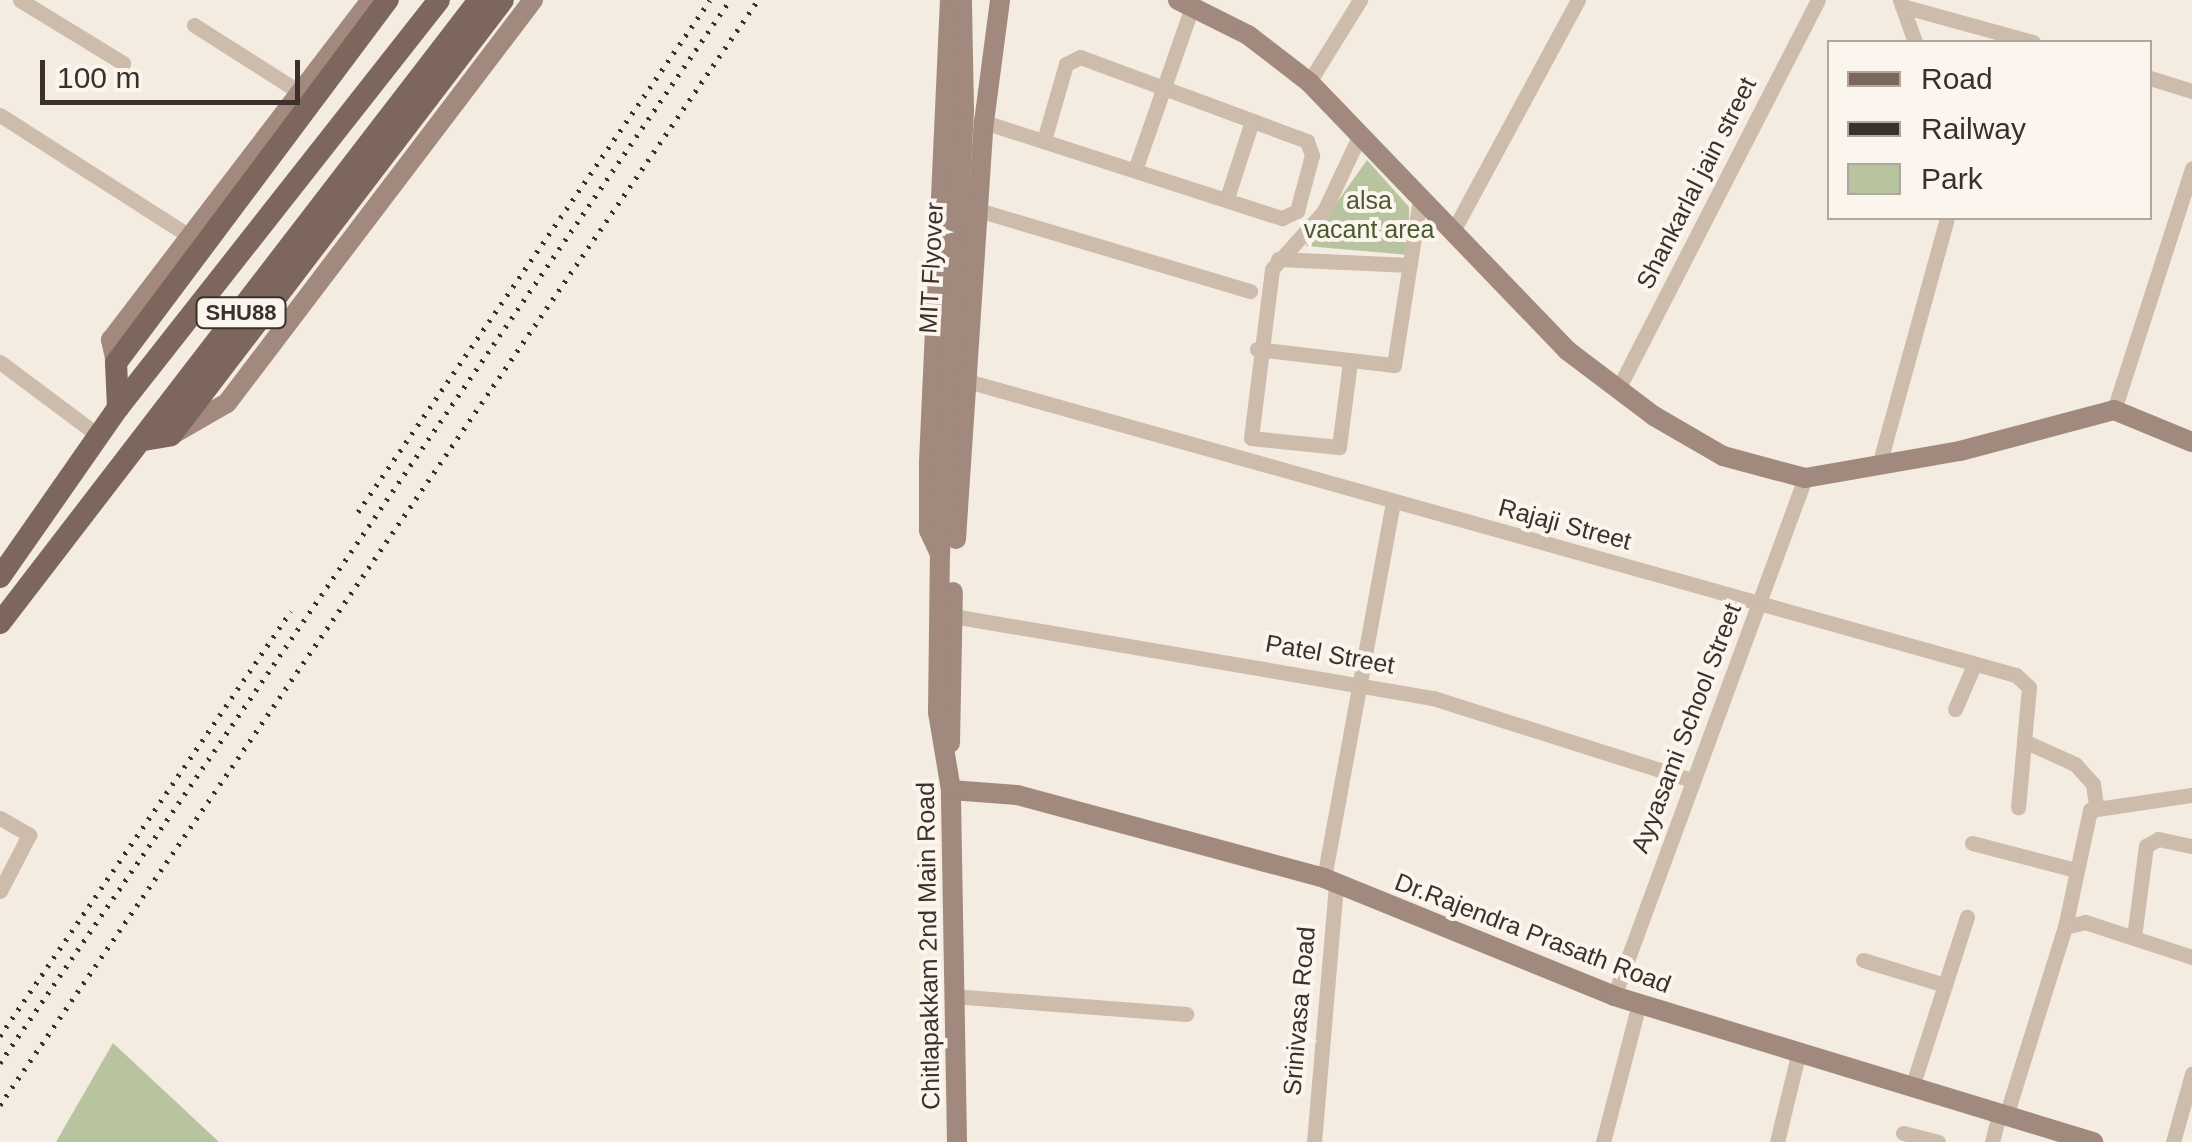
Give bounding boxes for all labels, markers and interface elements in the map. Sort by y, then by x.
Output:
scale bar [45,40,305,102]
legend [1827,40,2152,220]
text: 100 m [57,61,140,94]
text: Road [1921,62,1993,95]
street label: Shankarlal jain street [1630,72,1762,294]
text: Railway [1921,112,2026,145]
text: Park [1921,162,1983,195]
park label: alsa vacant area [1304,186,1434,245]
street label: MIT Flyover [913,201,949,335]
road number: SHU88 [194,296,288,330]
street label: Rajaji Street [1495,492,1635,556]
street label: Ayyasami School Street [1625,599,1747,857]
street label: Patel Street [1263,628,1397,680]
street label: Chitlapakkam 2nd Main Road [910,782,946,1110]
street label: Dr.Rajendra Prasath Road [1391,866,1675,1000]
street label: Srinivasa Road [1277,925,1321,1097]

